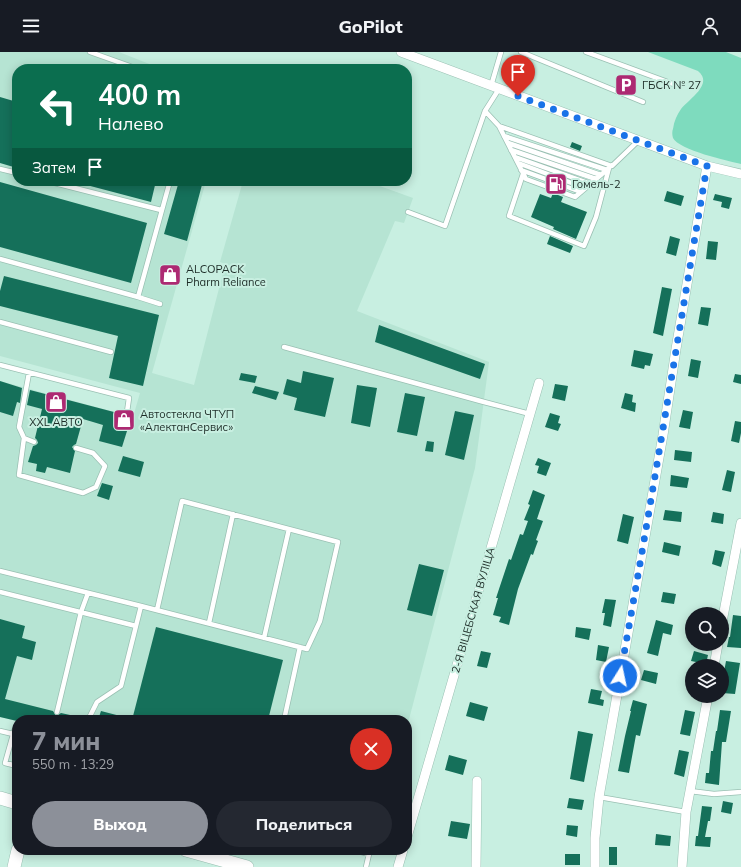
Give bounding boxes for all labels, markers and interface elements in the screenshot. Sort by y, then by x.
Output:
icon: menu [20,15,42,37]
text: GoPilot [338,15,403,38]
icon: person [699,15,721,37]
pin [501,55,535,96]
icon: arrive [507,61,529,83]
parking icon: ГБСК № 27 [613,72,639,98]
text: 400 m [98,77,181,112]
place label: ГБСК № 27 [642,78,701,92]
icon: left [32,80,84,132]
text: Налево [98,112,164,135]
icon: arrive [84,156,106,178]
text: Затем [32,158,76,177]
fuel station icon: Гомель-2 [543,171,569,197]
place label: Гомель-2 [572,177,621,191]
shop icon: ALCOPACK Pharm Reliance [157,262,183,288]
place label: ALCOPACK Pharm Reliance [186,262,266,289]
shop icon: XXL АВТО [43,389,69,415]
shop icon: Автостекла ЧТУП «АлектанСервис» [111,407,137,433]
place label: Автостекла ЧТУП «АлектанСервис» [140,407,234,434]
place label: XXL АВТО [29,415,83,429]
street label: 2-Я ВІЦЕБСКАЯ ВУЛІЦА [448,545,498,675]
map controls [685,607,729,703]
button: search [685,607,729,651]
position arrow [599,655,641,697]
button: layers [685,659,729,703]
text: 7 мин [32,726,100,756]
button: close [350,728,392,770]
text: 550 m · 13:29 [32,756,114,772]
button: Выход [32,801,208,847]
button: Поделиться [216,801,392,847]

